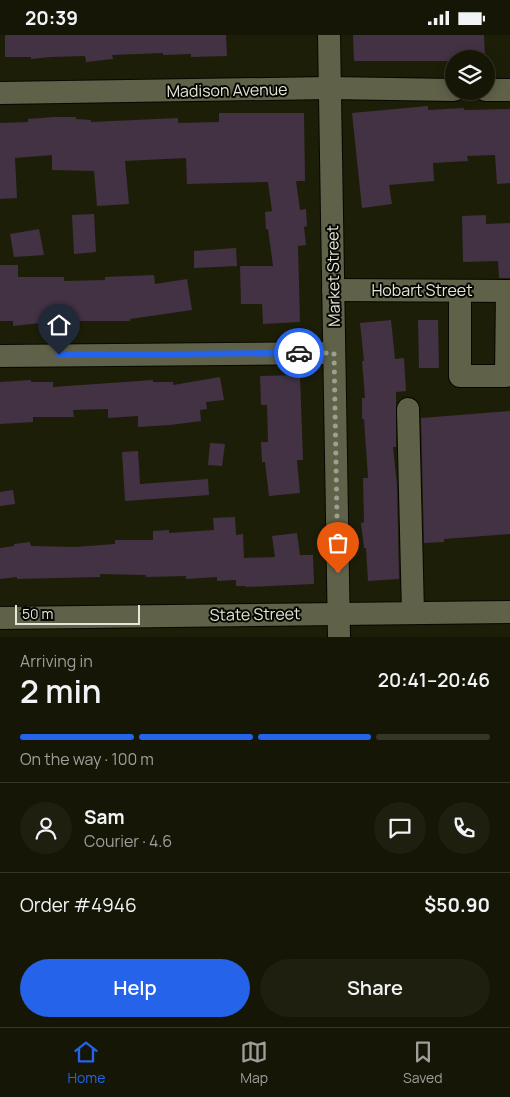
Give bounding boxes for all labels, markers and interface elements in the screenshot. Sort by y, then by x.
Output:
text: 20:39 [25,5,78,31]
map controls [445,50,495,100]
button: layers [445,50,495,100]
street label: Madison Avenue [166,78,288,102]
street label: Market Street [321,225,345,327]
street label: Hobart Street [371,279,473,301]
pin [38,304,80,355]
icon: home [45,311,73,339]
courier [274,328,324,378]
icon: car [285,339,313,367]
pin [317,522,359,573]
icon: bag [324,529,352,557]
scale bar [15,602,140,625]
street label: State Street [209,602,301,626]
text: 50 m [22,604,53,623]
text: Arriving in [20,650,93,672]
text: 20:41–20:46 [378,667,490,693]
text: 2 min [20,669,102,713]
text: On the way · 100 m [20,748,154,770]
button: person [20,802,72,854]
button: chat [374,802,426,854]
button: phone [438,802,490,854]
text: Sam [84,804,125,830]
text: Courier · 4.6 [84,830,172,852]
text: Order #4946 [20,892,137,918]
text: $50.90 [424,892,490,918]
button: Help [20,959,250,1017]
button: Share [260,959,490,1017]
tab: Home [67,1038,105,1087]
tab: Map [240,1038,268,1087]
tab: Saved [403,1038,443,1087]

